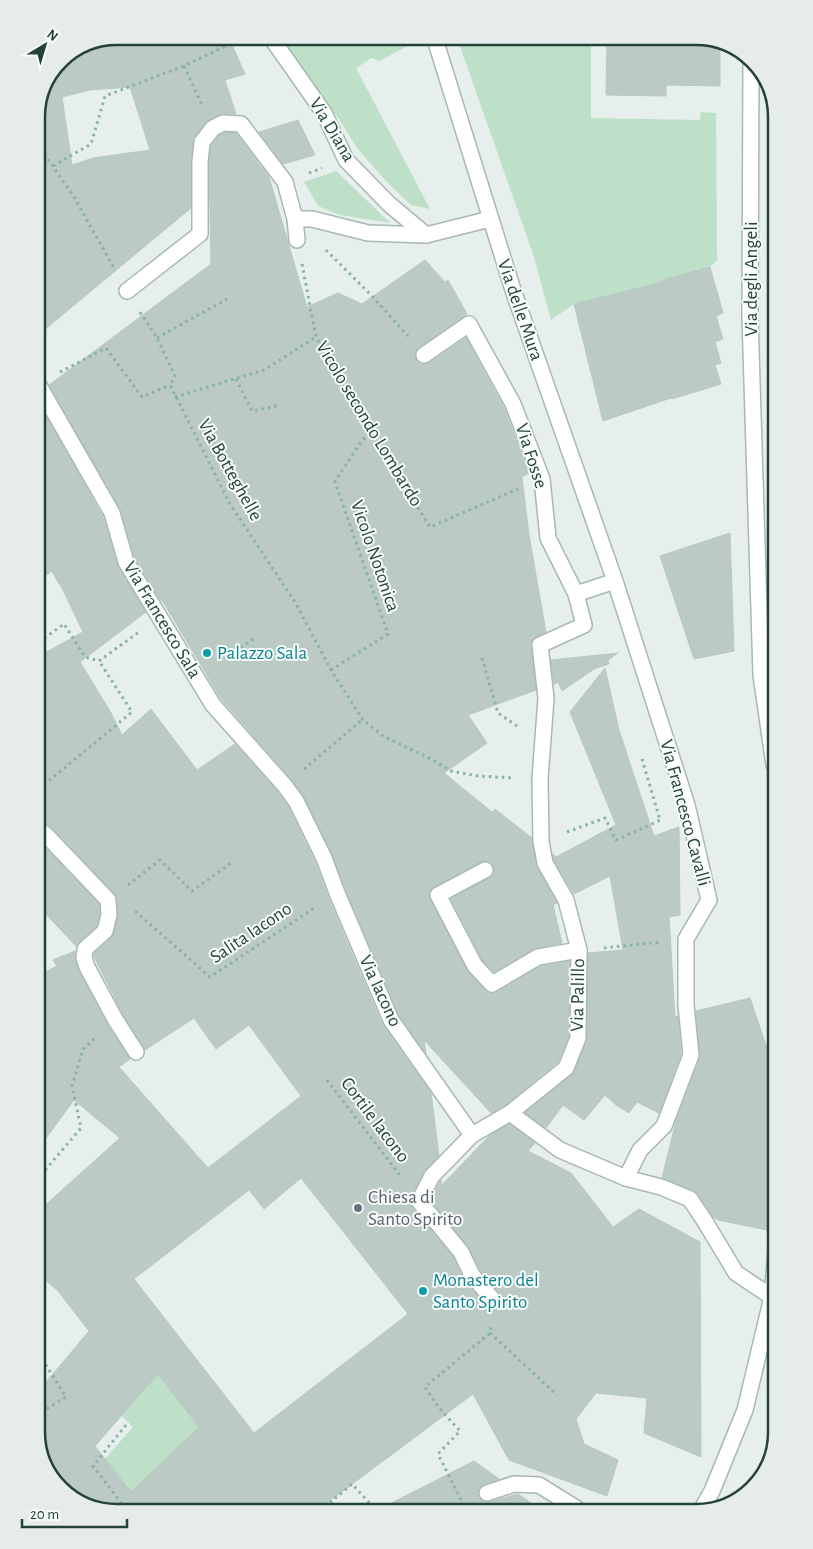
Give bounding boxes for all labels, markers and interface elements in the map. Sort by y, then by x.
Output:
north arrow [20,20,70,70]
text: N [44,27,61,44]
street label: Via Diana [306,95,359,166]
street label: Via degli Angeli [742,221,761,337]
street label: Via delle Mura [494,257,546,363]
street label: Vicolo secondo Lombardo [312,338,426,510]
street label: Via Botteghelle [194,416,266,524]
street label: Via Fosse [512,421,550,491]
street label: Vicolo Notonica [347,498,403,614]
street label: Via Francesco Sala [120,558,204,682]
place label: Palazzo Sala [217,644,308,663]
marker: Palazzo Sala [201,647,213,659]
street label: Via Francesco Cavalli [656,738,714,888]
street label: Salita Iacono [207,899,295,967]
street label: Via Iacono [355,952,405,1030]
street label: Via Palillo [568,958,588,1032]
street label: Cortile Iacono [337,1074,413,1166]
place label: Chiesa di Santo Spirito [368,1188,462,1229]
marker: Chiesa di Santo Spirito [352,1202,364,1214]
place label: Monastero del Santo Spirito [433,1271,539,1312]
marker: Monastero del Santo Spirito [417,1285,429,1297]
scale bar [22,1496,128,1528]
text: 20 m [30,1507,59,1522]

